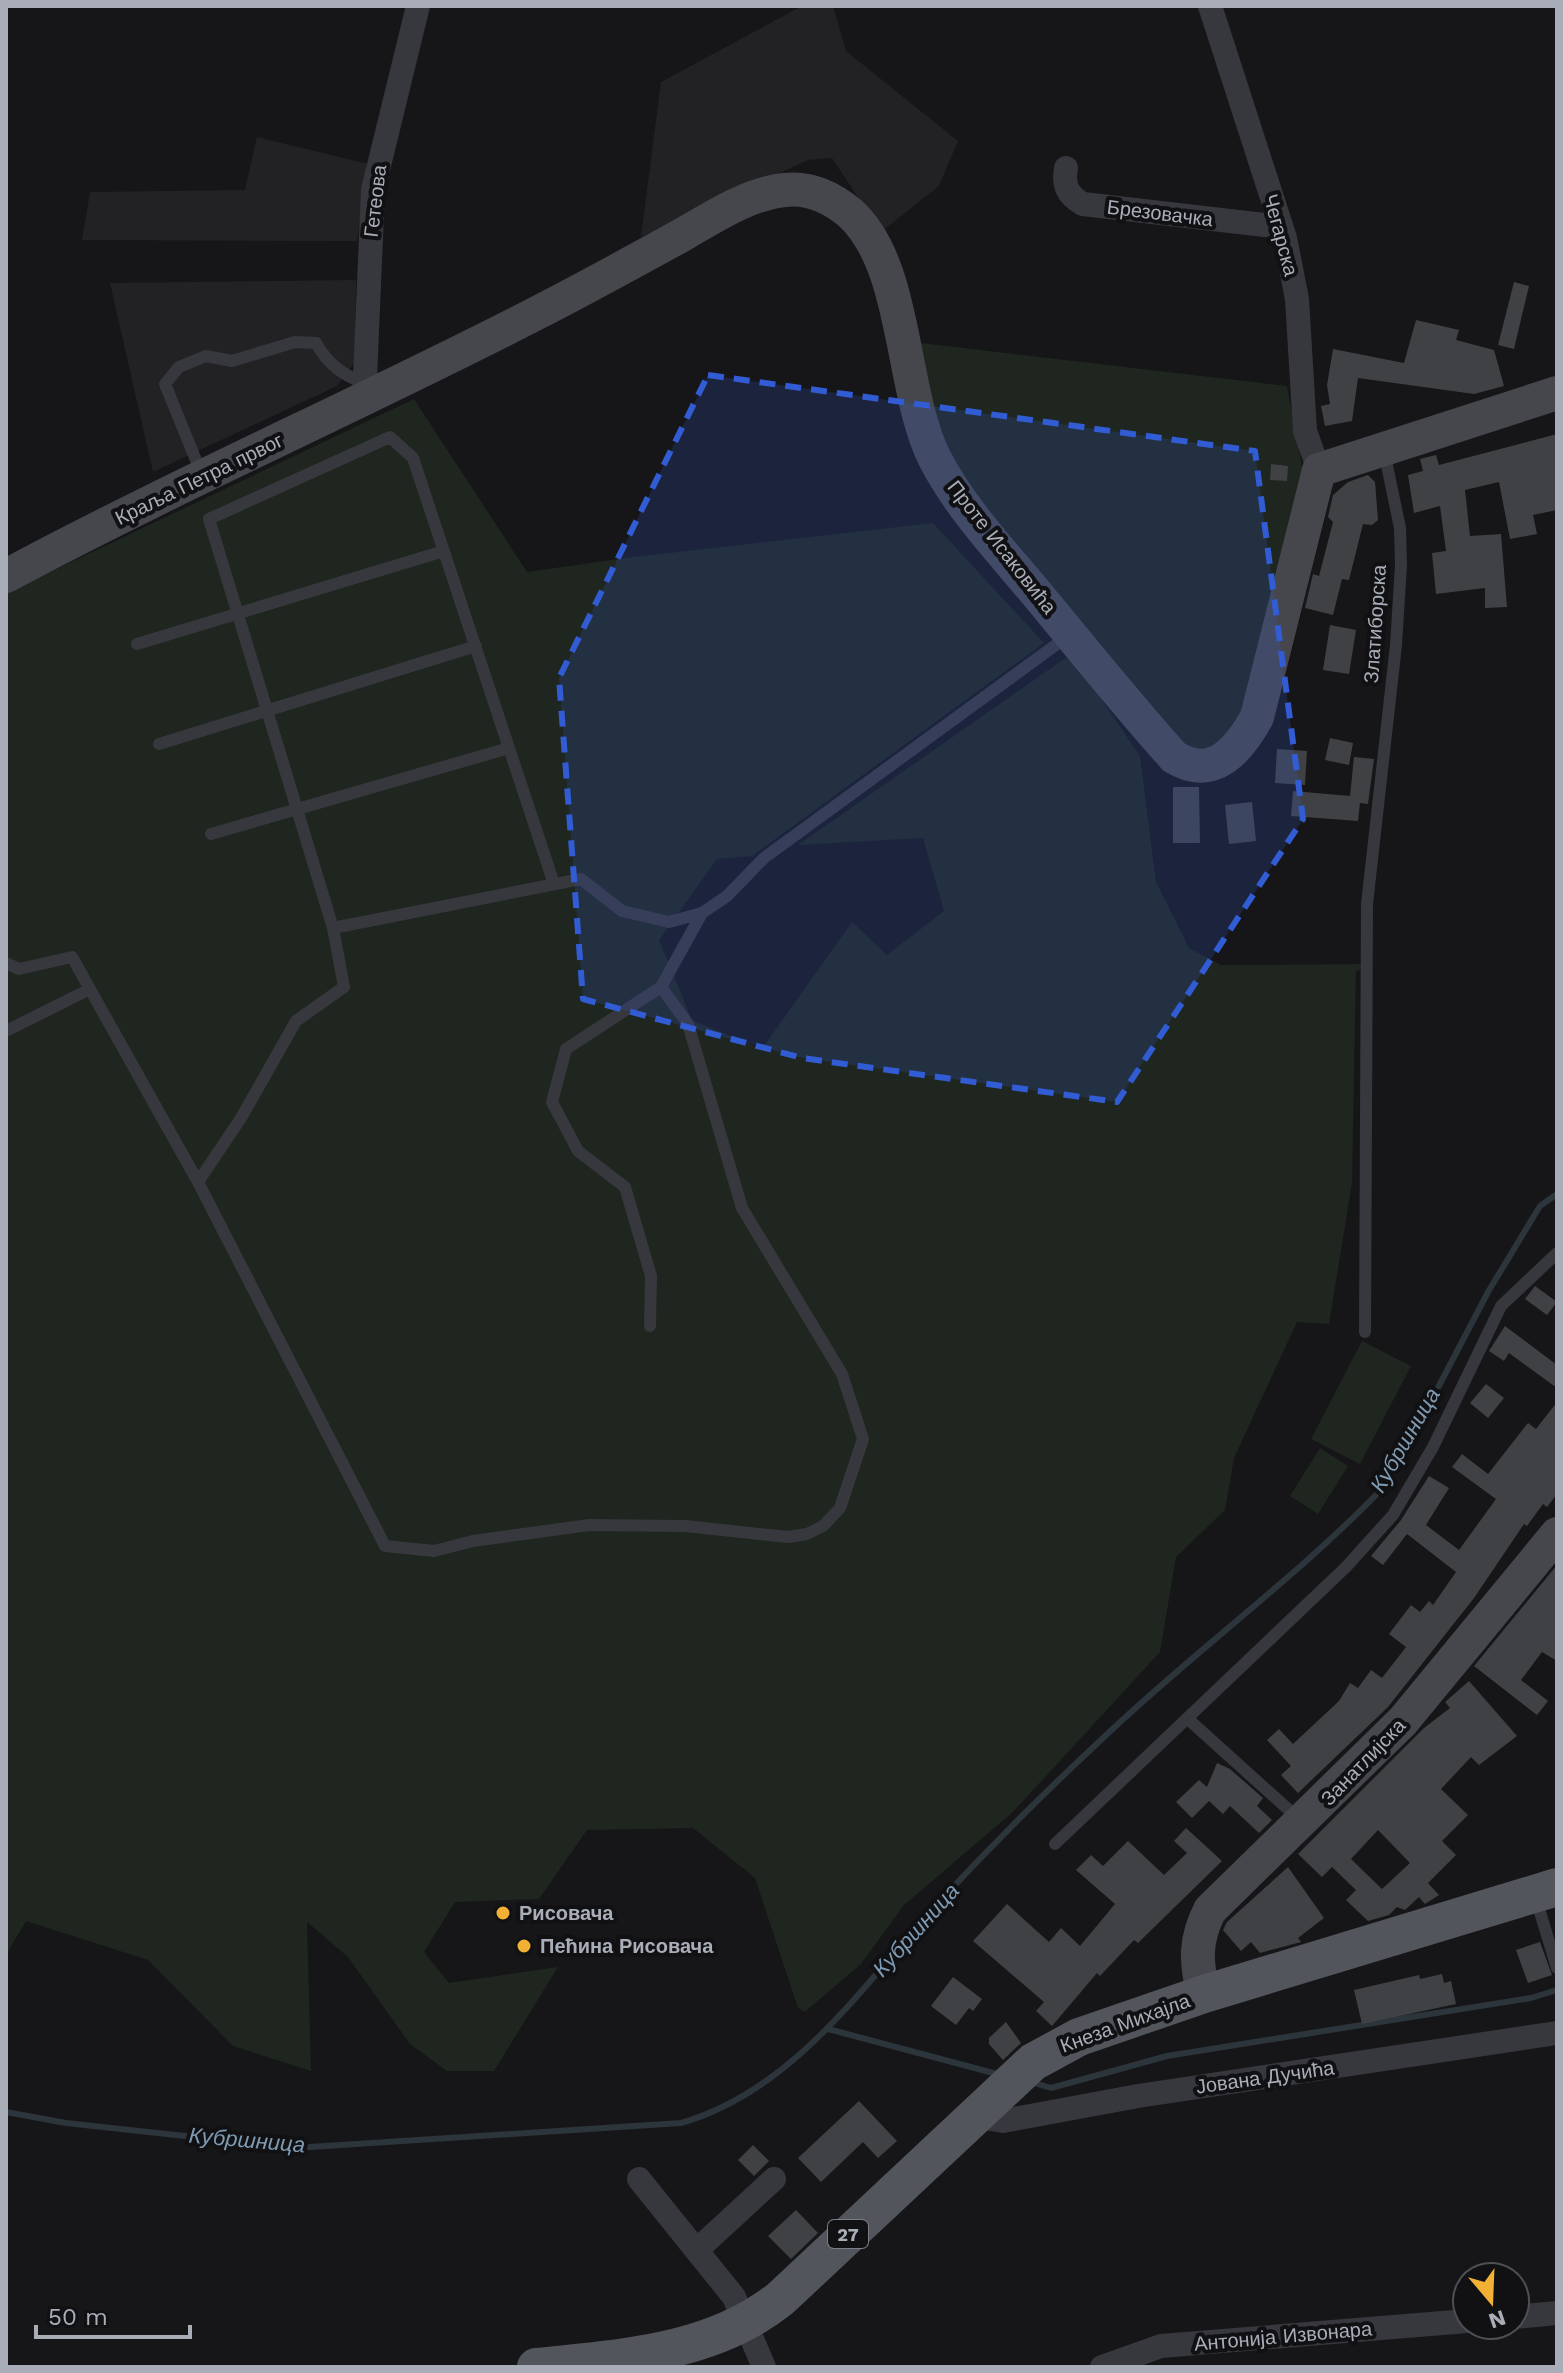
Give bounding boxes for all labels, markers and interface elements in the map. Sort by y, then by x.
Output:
street label: Гетеова [359,163,391,239]
street label: Чегарска [1259,191,1304,279]
street label: Брезовачка [1106,195,1215,232]
street label: Краља Петра првог [111,428,287,530]
street label: Проте Исаковића [942,476,1062,619]
street label: Златиборска [1359,563,1391,684]
water label: Кубршница [1365,1383,1445,1497]
street label: Занатлијска [1316,1713,1411,1810]
water label: Кубршница [868,1878,964,1982]
place label: Рисовача [519,1901,614,1925]
marker: Рисовача [494,1904,512,1922]
place label: Пећина Рисовача [540,1934,714,1958]
marker: Пећина Рисовача [515,1937,533,1955]
street label: Кнеза Михајла [1057,1988,1194,2058]
street label: Јована Дучића [1194,2055,1337,2099]
water label: Кубршница [188,2122,306,2158]
road number: 27 [828,2220,868,2248]
north arrow [1451,2261,1531,2341]
scale bar [36,2289,190,2339]
text: 50 m [48,2303,108,2331]
text: N [1486,2305,1509,2334]
street label: Антонија Извонара [1193,2316,1374,2356]

